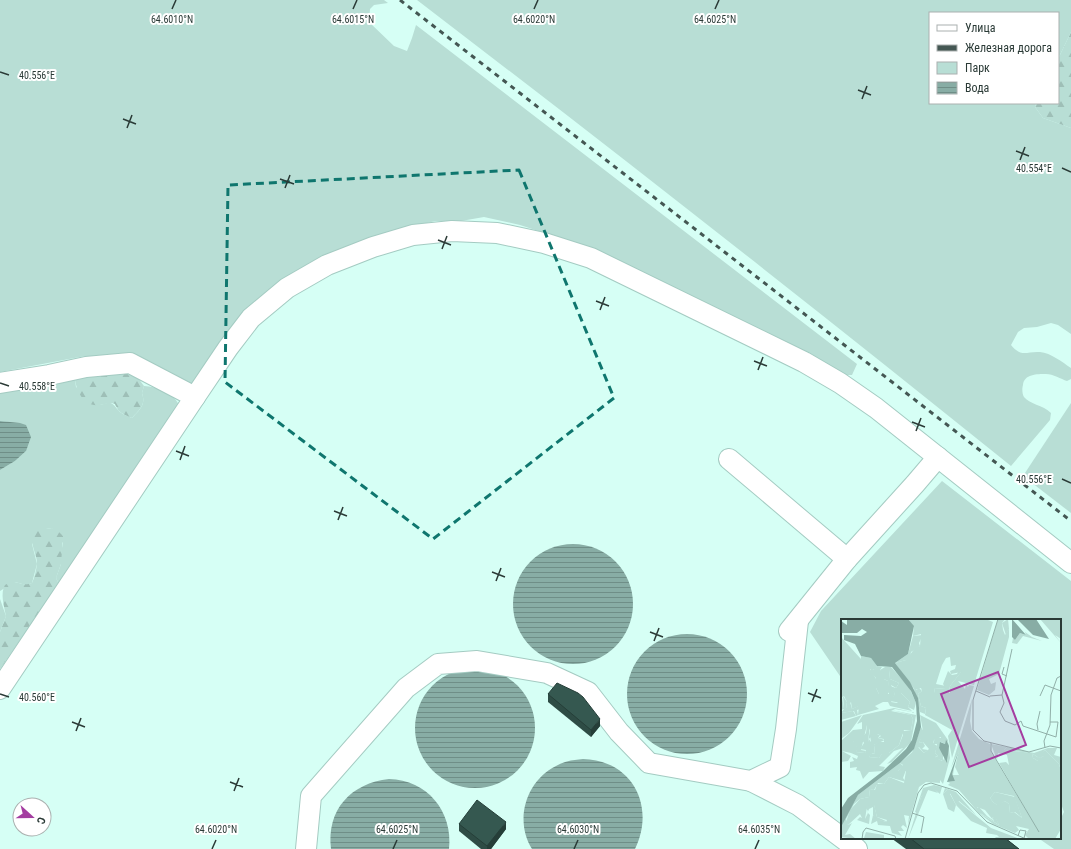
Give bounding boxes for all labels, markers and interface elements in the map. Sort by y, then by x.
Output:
legend [929,12,1059,104]
text: 64.6010°N [151,14,193,25]
text: 64.6015°N [332,14,374,25]
text: 64.6020°N [513,14,555,25]
text: 64.6025°N [694,14,736,25]
text: Улица [965,21,996,35]
text: Железная дорога [965,41,1052,55]
text: Парк [965,61,990,75]
text: 40.556°E [19,70,55,81]
text: Вода [965,81,990,95]
text: 40.554°E [1016,163,1052,174]
text: 40.558°E [19,381,55,392]
text: 40.556°E [1016,474,1052,485]
inset map [841,619,1061,839]
text: 40.560°E [19,692,55,703]
north arrow [12,797,52,837]
text: С [34,815,48,826]
text: 64.6020°N [195,824,237,835]
text: 64.6025°N [376,824,418,835]
text: 64.6030°N [557,824,599,835]
text: 64.6035°N [738,824,780,835]

